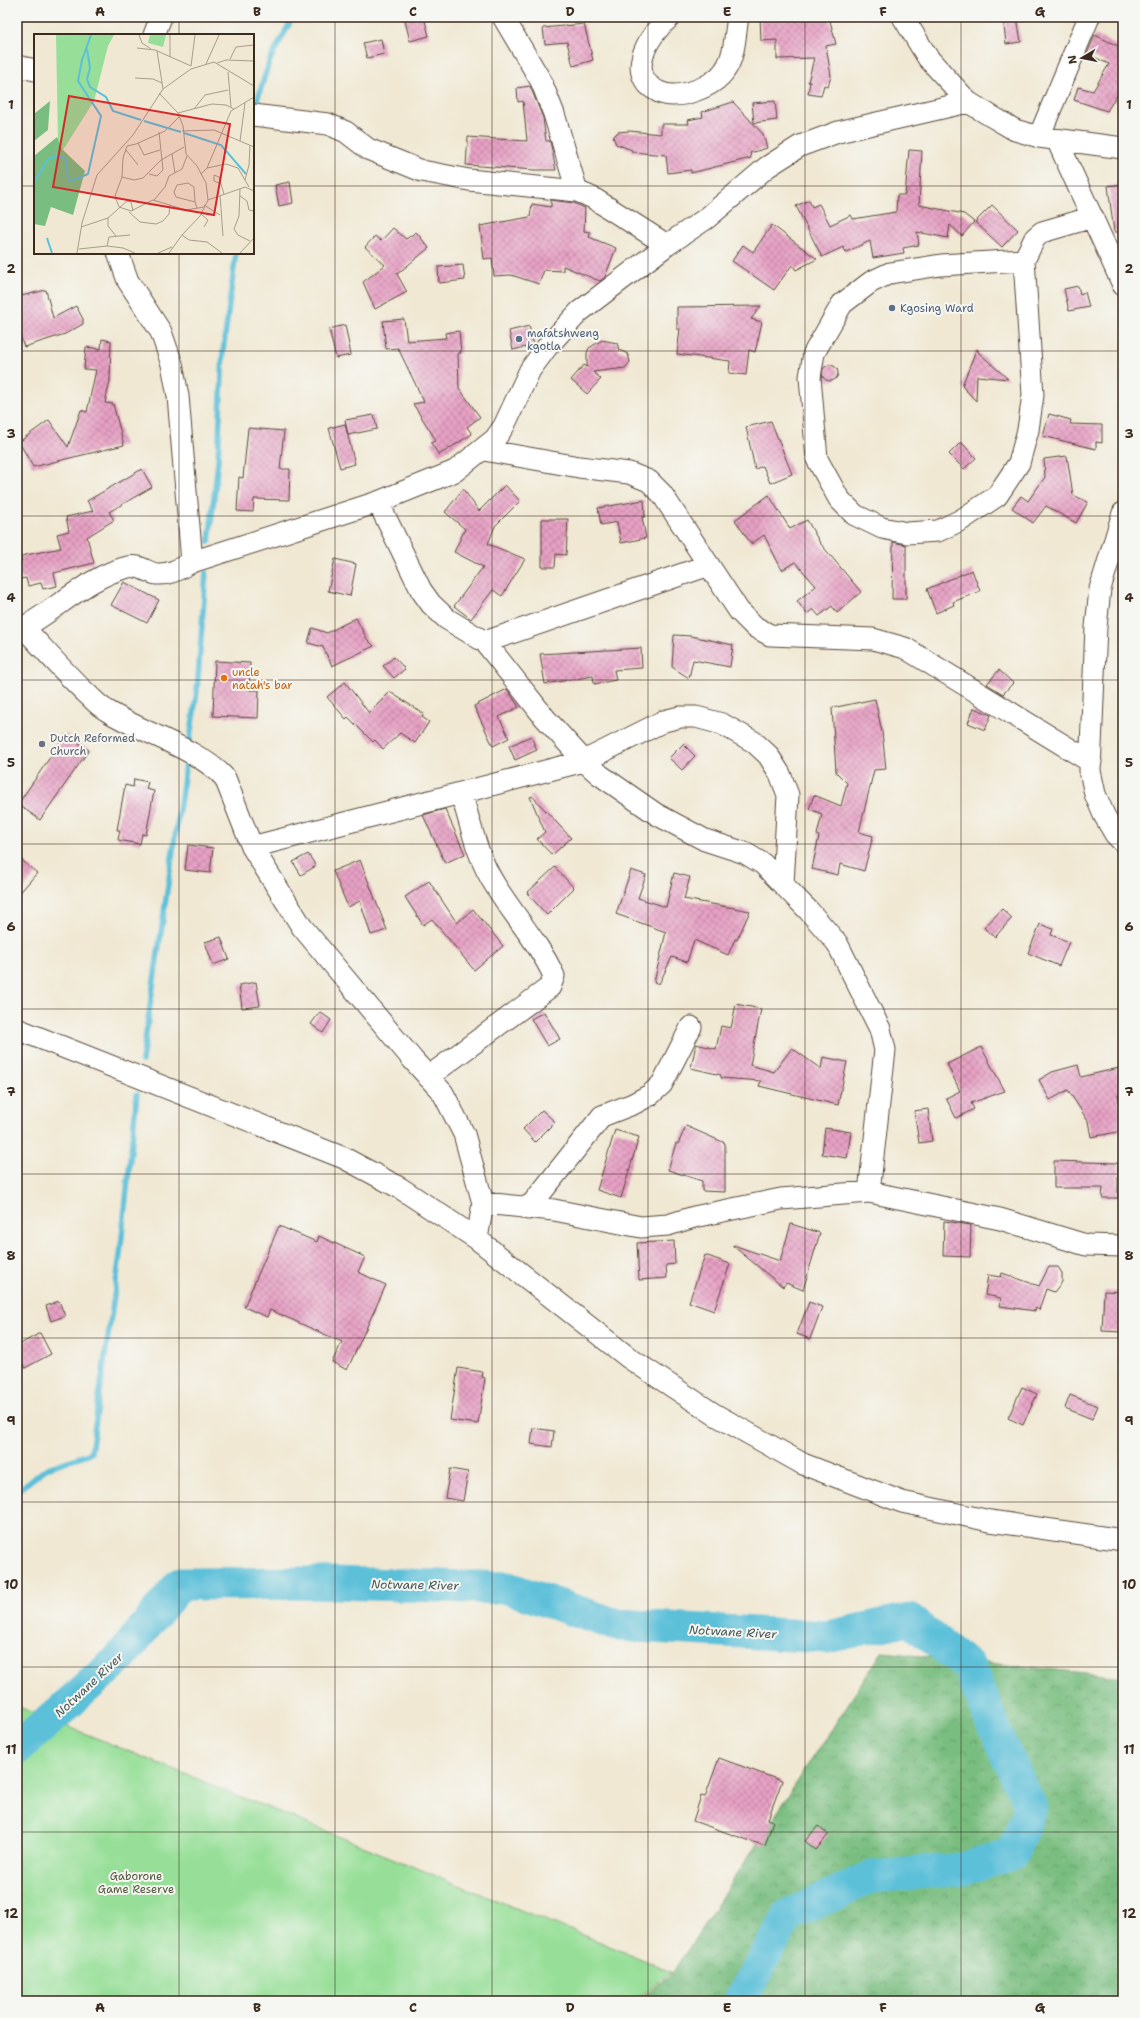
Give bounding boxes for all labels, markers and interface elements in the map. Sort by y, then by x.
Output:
text: A [95,3,105,20]
text: B [253,3,261,20]
text: C [409,3,417,20]
text: D [565,3,575,20]
text: E [723,3,732,20]
text: F [879,3,887,20]
text: G [1035,3,1046,20]
inset map [34,34,254,254]
north arrow [1062,38,1102,78]
text: N [1064,54,1081,65]
text: 1 [8,96,14,113]
text: 1 [1126,96,1132,113]
text: 2 [6,260,16,277]
text: 2 [1124,260,1134,277]
place label: Kgosing Ward [900,301,974,316]
marker: Kgosing Ward [887,303,897,313]
place label: mafatshweng kgotla [527,326,599,354]
marker: mafatshweng kgotla [514,334,524,344]
text: 3 [6,425,16,442]
text: 3 [1124,425,1134,442]
text: 4 [6,589,16,606]
text: 4 [1124,589,1134,606]
place label: uncle natah's bar [232,665,293,693]
marker: uncle natah's bar [219,673,229,683]
place label: Dutch Reformed Church [50,731,135,759]
marker: Dutch Reformed Church [37,739,47,749]
text: 5 [7,754,15,771]
text: 5 [1125,754,1133,771]
text: 6 [6,918,16,935]
text: 6 [1124,918,1134,935]
text: 7 [6,1083,16,1100]
text: 7 [1124,1083,1134,1100]
text: 8 [6,1247,16,1264]
text: 8 [1124,1247,1134,1264]
text: 9 [6,1412,16,1429]
text: 9 [1124,1412,1134,1429]
text: 10 [4,1576,18,1593]
water label: Notwane River [371,1576,459,1594]
text: 10 [1122,1576,1136,1593]
water label: Notwane River [689,1622,778,1642]
water label: Notwane River [51,1649,127,1721]
text: 11 [5,1741,17,1758]
text: 11 [1123,1741,1135,1758]
park label: Gaborone Game Reserve [98,1869,174,1897]
text: 12 [4,1905,18,1922]
text: 12 [1122,1905,1136,1922]
text: A [95,1999,105,2016]
text: B [253,1999,261,2016]
text: C [409,1999,417,2016]
text: D [565,1999,575,2016]
text: E [723,1999,732,2016]
text: F [879,1999,887,2016]
text: G [1035,1999,1046,2016]

